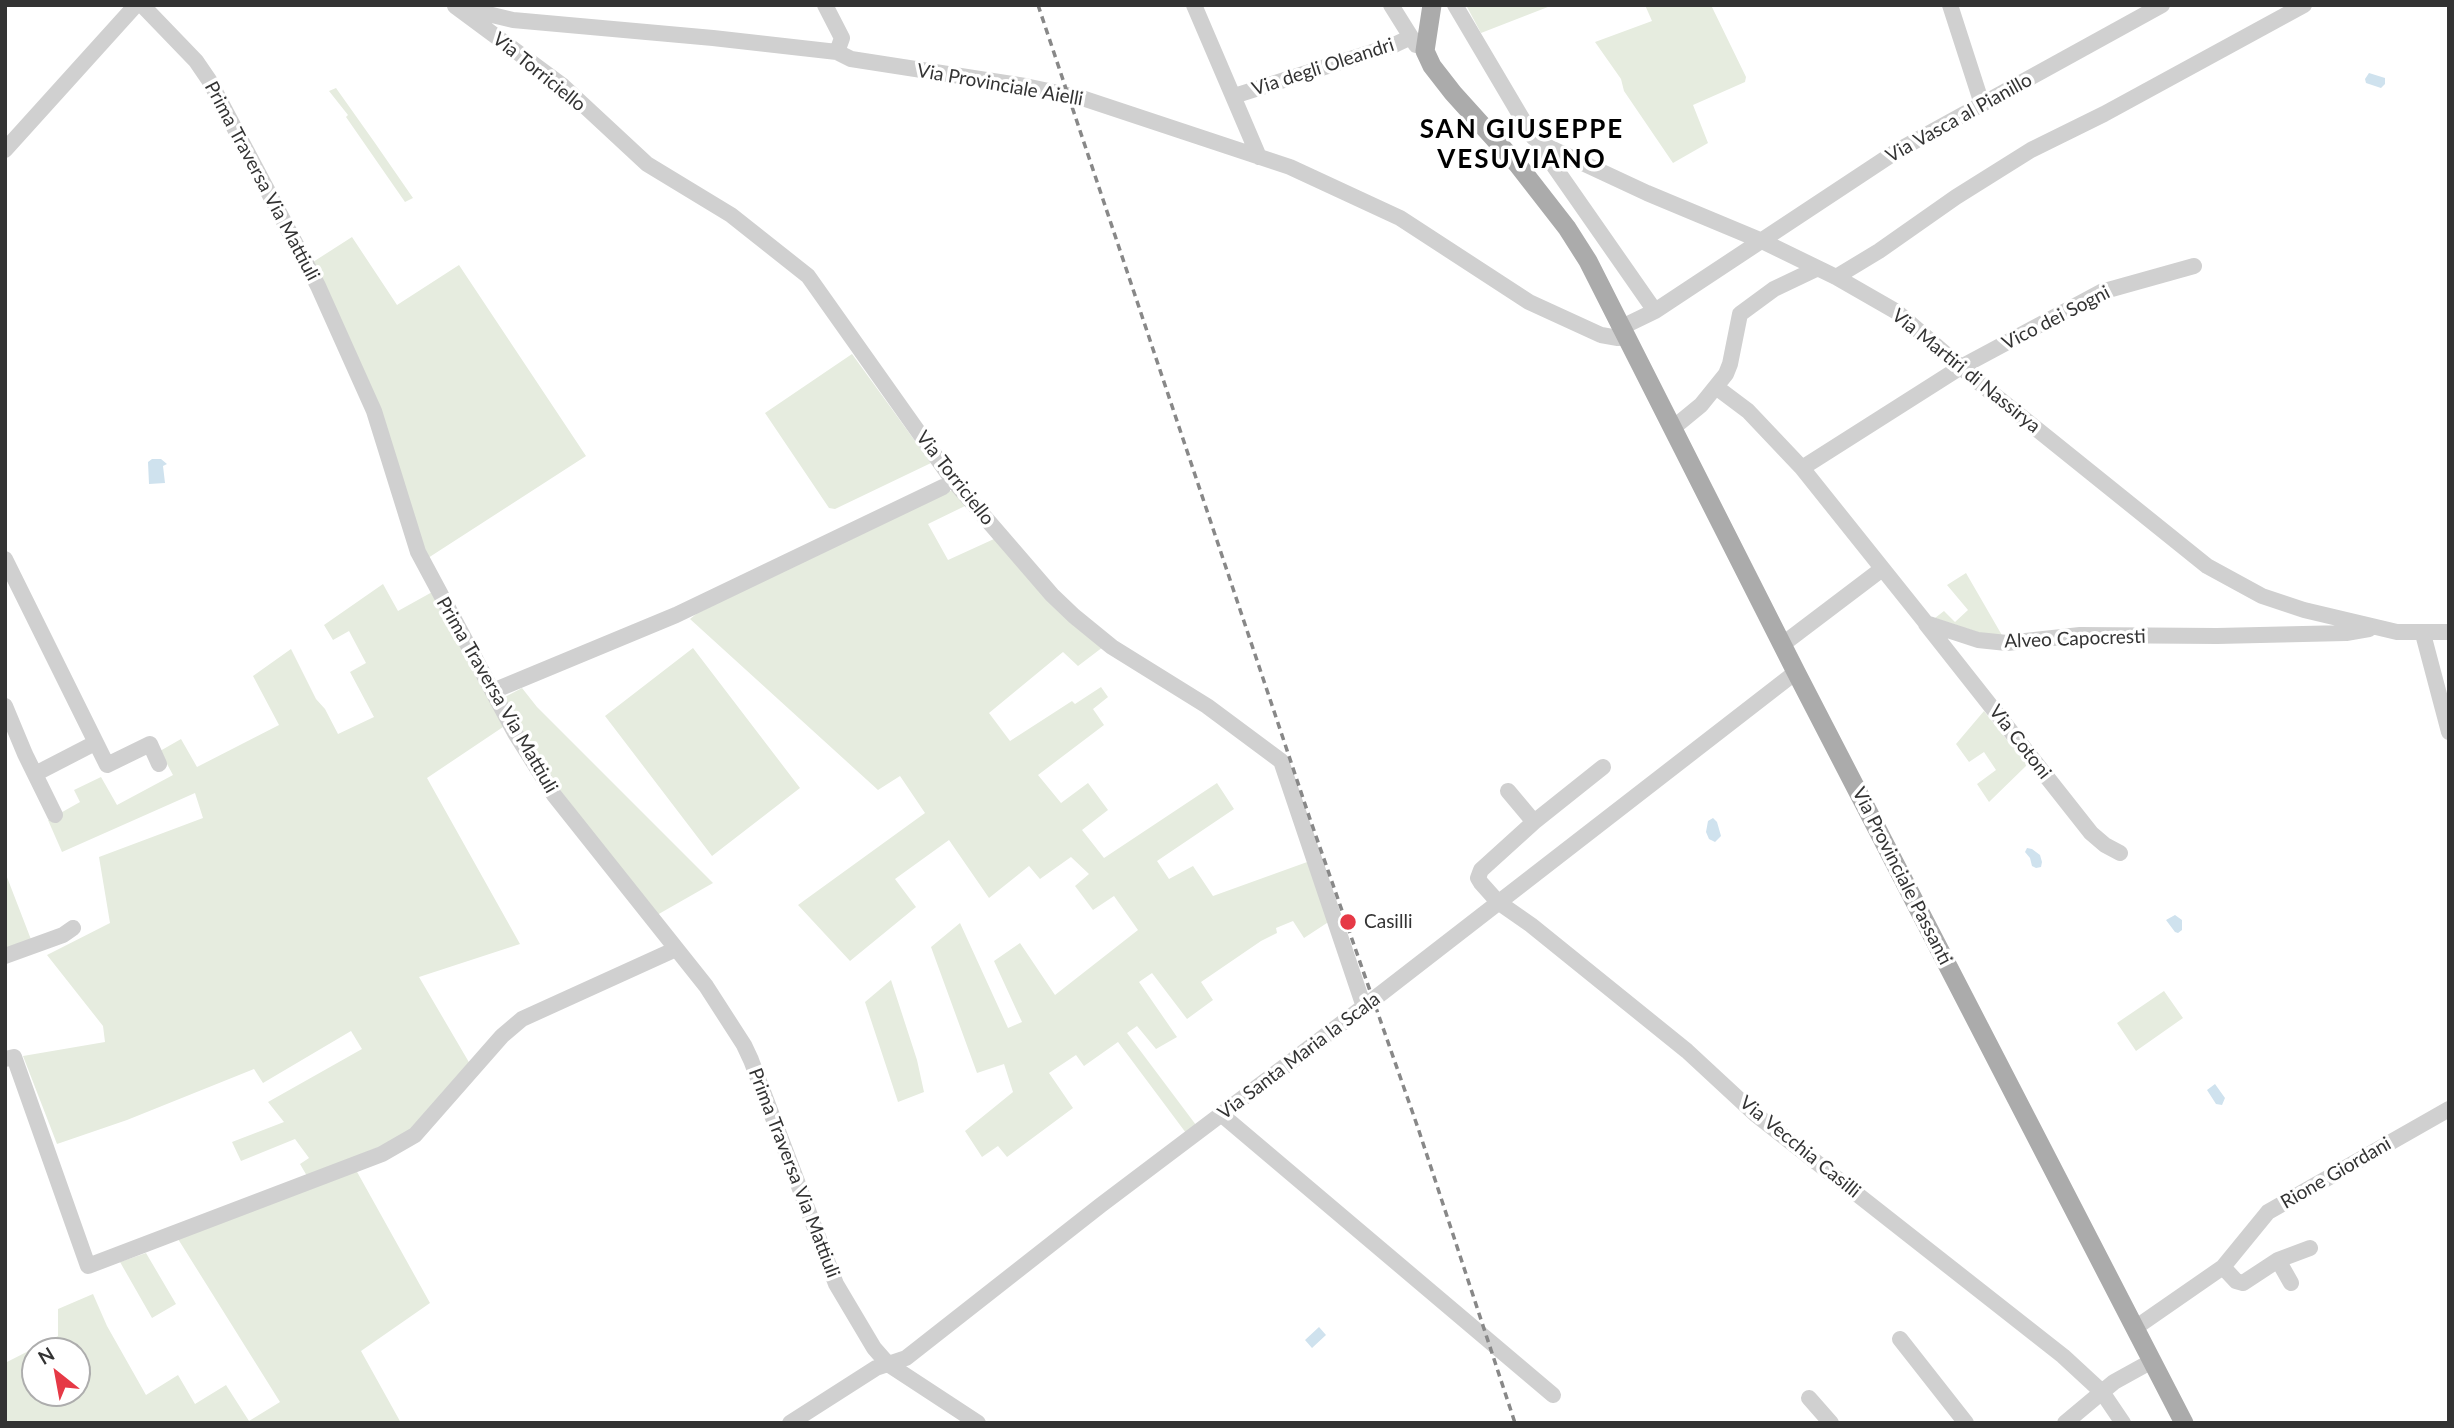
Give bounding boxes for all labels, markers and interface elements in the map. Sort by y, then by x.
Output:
street label: Via Torriciello [488,28,590,116]
street label: Via degli Oleandri [1249,33,1397,101]
street label: Via Provinciale Aielli [915,59,1085,111]
street label: Via Vasca al Pianillo [1882,68,2036,168]
street label: Prima Traversa Via Mattiuli [200,77,324,285]
district label: SAN GIUSEPPE VESUVIANO [1421,114,1623,176]
street label: Vico dei Sogni [1998,281,2114,355]
street label: Via Martiri di Nassirya [1887,304,2045,438]
street label: Via Torriciello [911,426,999,530]
street label: Prima Traversa Via Mattiuli [432,593,562,797]
street label: Alveo Capocresti [2004,625,2146,653]
street label: Via Cotoni [1984,700,2056,784]
street label: Via Provinciale Passanti [1847,783,1957,969]
place label: Casilli [1364,911,1412,933]
marker: Casilli [1338,912,1358,932]
street label: Via Santa Maria la Scala [1213,988,1385,1124]
street label: Prima Traversa Via Mattiuli [743,1065,845,1281]
street label: Via Vecchia Casilli [1735,1091,1865,1203]
street label: Rione Giordani [2277,1132,2395,1214]
north arrow [21,1337,91,1407]
text: N [34,1342,58,1369]

